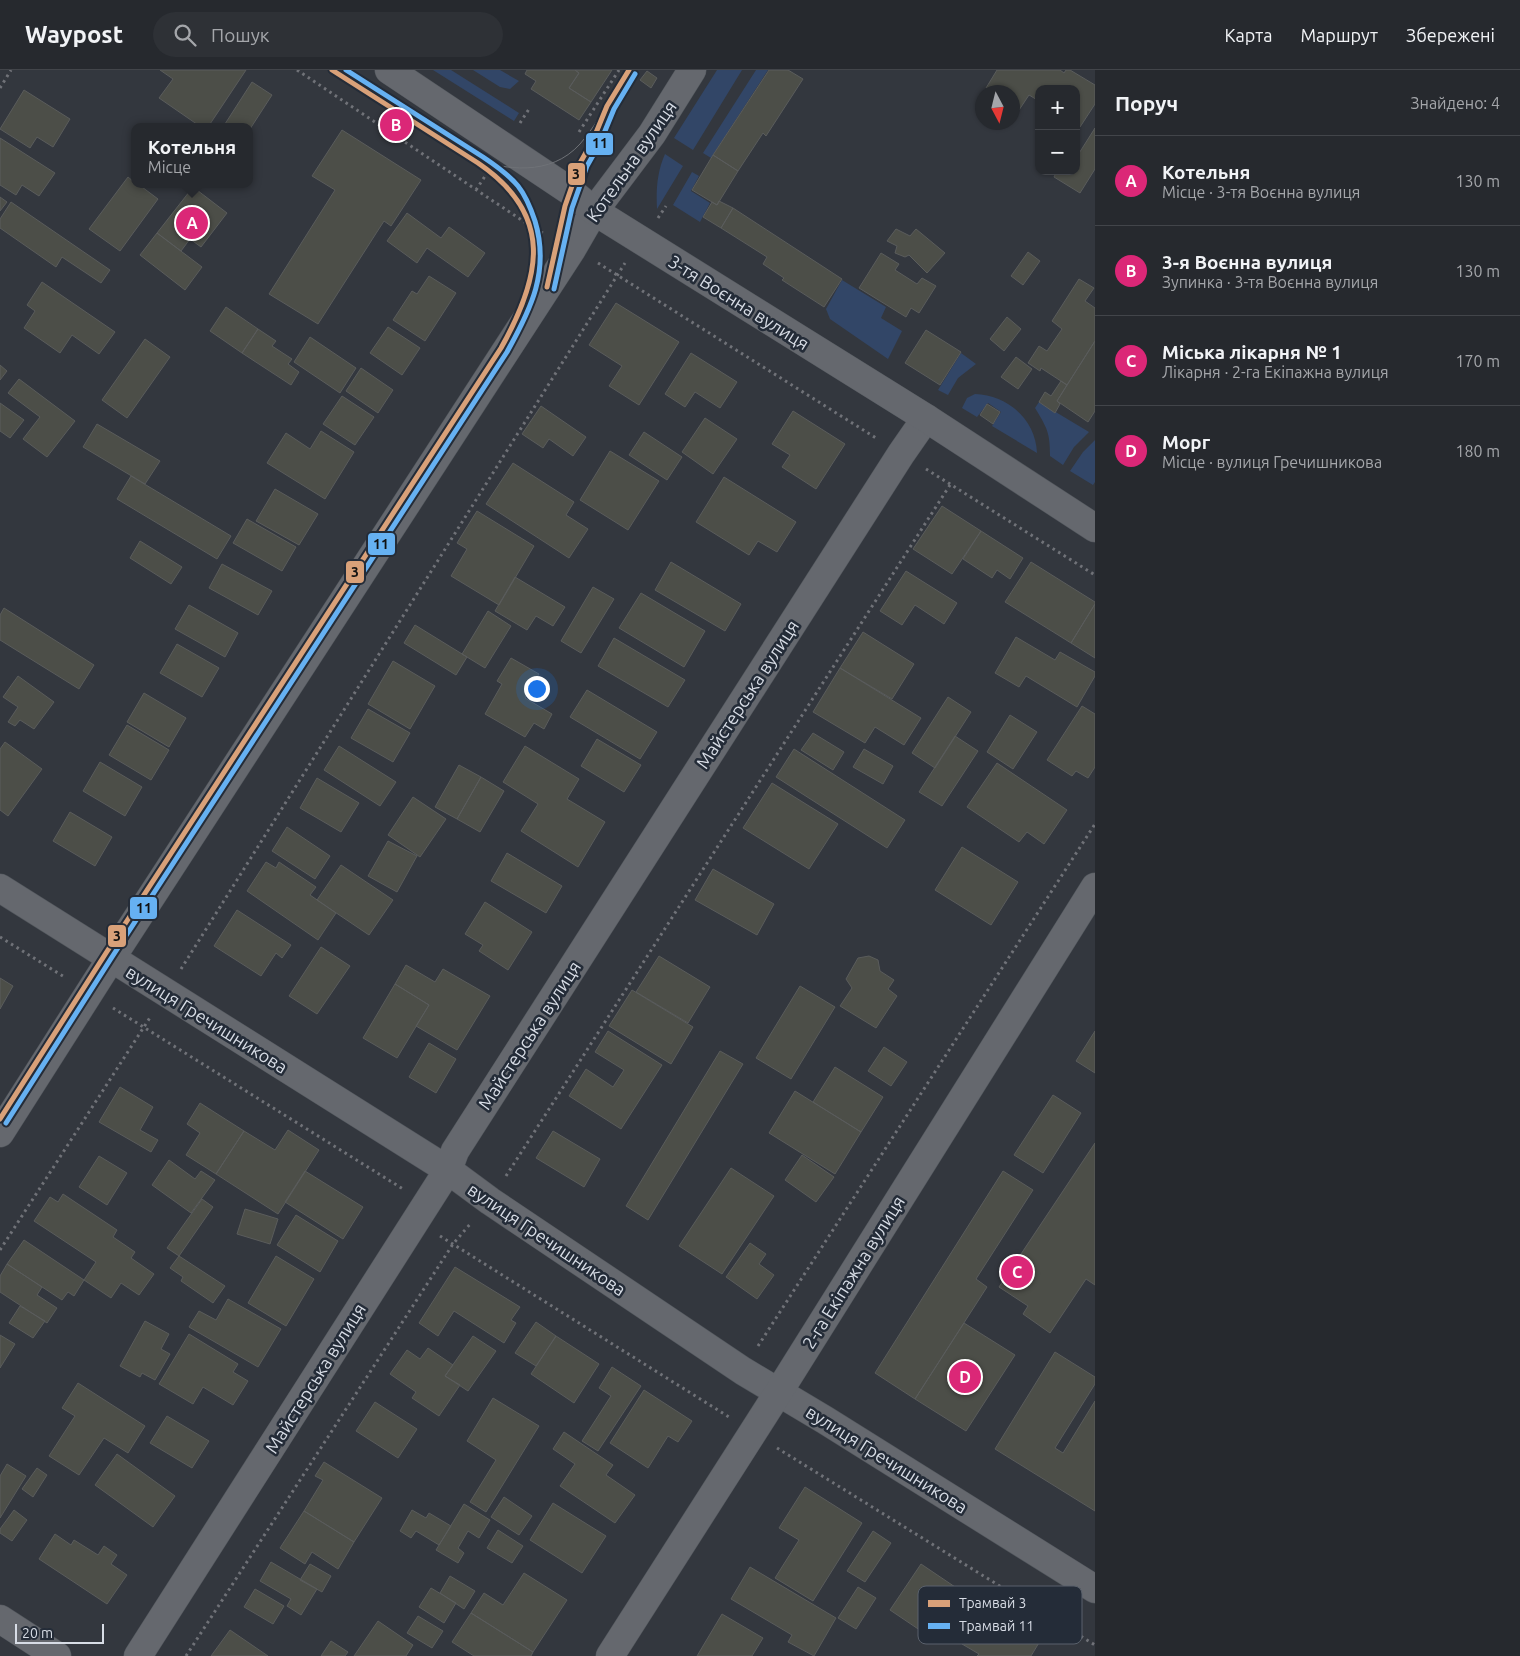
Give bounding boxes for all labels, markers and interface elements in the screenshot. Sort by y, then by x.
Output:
search box [153,12,503,57]
text: Waypost [25,21,123,48]
icon: search [171,21,199,49]
text: Пошук [211,24,270,46]
text: Карта [1224,25,1272,45]
text: Маршрут [1300,25,1378,45]
text: Збережені [1406,25,1495,45]
north arrow [975,85,1020,130]
map controls [1035,85,1080,175]
button: + [1035,85,1080,130]
text: Поруч [1115,91,1178,115]
text: Знайдено: 4 [1411,94,1500,112]
street label: Котельна вулиця [582,97,680,225]
pin: B [380,106,412,144]
popup [131,123,253,188]
button: − [1035,130,1080,175]
line badge: 11 [585,132,614,156]
text: 11 [592,135,608,151]
text: Котельня [148,136,236,158]
text: Місце [148,158,191,176]
text: Котельня [1162,161,1250,183]
line badge: 3 [567,162,586,186]
text: 3 [572,166,580,182]
text: A [1125,172,1137,190]
text: 130 m [1455,172,1500,190]
text: Місце · 3-тя Воєнна вулиця [1162,183,1360,201]
pin: A [176,204,208,242]
street label: 3-тя Воєнна вулиця [665,251,813,353]
text: 3-я Воєнна вулиця [1162,251,1332,273]
text: B [1126,262,1136,280]
text: 130 m [1455,262,1500,280]
text: Зупинка · 3-тя Воєнна вулиця [1162,273,1378,291]
text: Міська лікарня № 1 [1162,341,1342,363]
text: C [1126,352,1136,370]
text: 170 m [1455,352,1500,370]
text: Лікарня · 2-га Екіпажна вулиця [1162,363,1389,381]
text: Морг [1162,431,1210,453]
text: D [1125,442,1137,460]
text: 180 m [1455,442,1500,460]
text: Місце · вулиця Гречишникова [1162,453,1382,471]
line badge: 11 [367,532,396,556]
text: 11 [373,536,389,552]
line badge: 3 [345,560,365,584]
text: 3 [351,564,359,580]
street label: Майстерська вулиця [692,616,802,772]
your location [524,676,550,702]
line badge: 11 [129,896,158,920]
text: 11 [136,900,152,916]
line badge: 3 [107,924,127,948]
text: 3 [113,928,121,944]
street label: Майстерська вулиця [474,957,584,1113]
street label: вулиця Гречишникова [123,961,291,1077]
street label: вулиця Гречишникова [464,1179,630,1299]
street label: 2-га Екіпажна вулиця [798,1192,908,1352]
pin: C [1001,1253,1033,1291]
street label: Майстерська вулиця [261,1300,369,1456]
pin: D [949,1358,981,1396]
street label: вулиця Гречишникова [803,1401,971,1517]
legend [918,1586,1082,1644]
text: Трамвай 3 [959,1595,1026,1611]
text: Трамвай 11 [959,1618,1034,1634]
scale bar [15,1621,104,1644]
text: 20 m [22,1625,53,1641]

